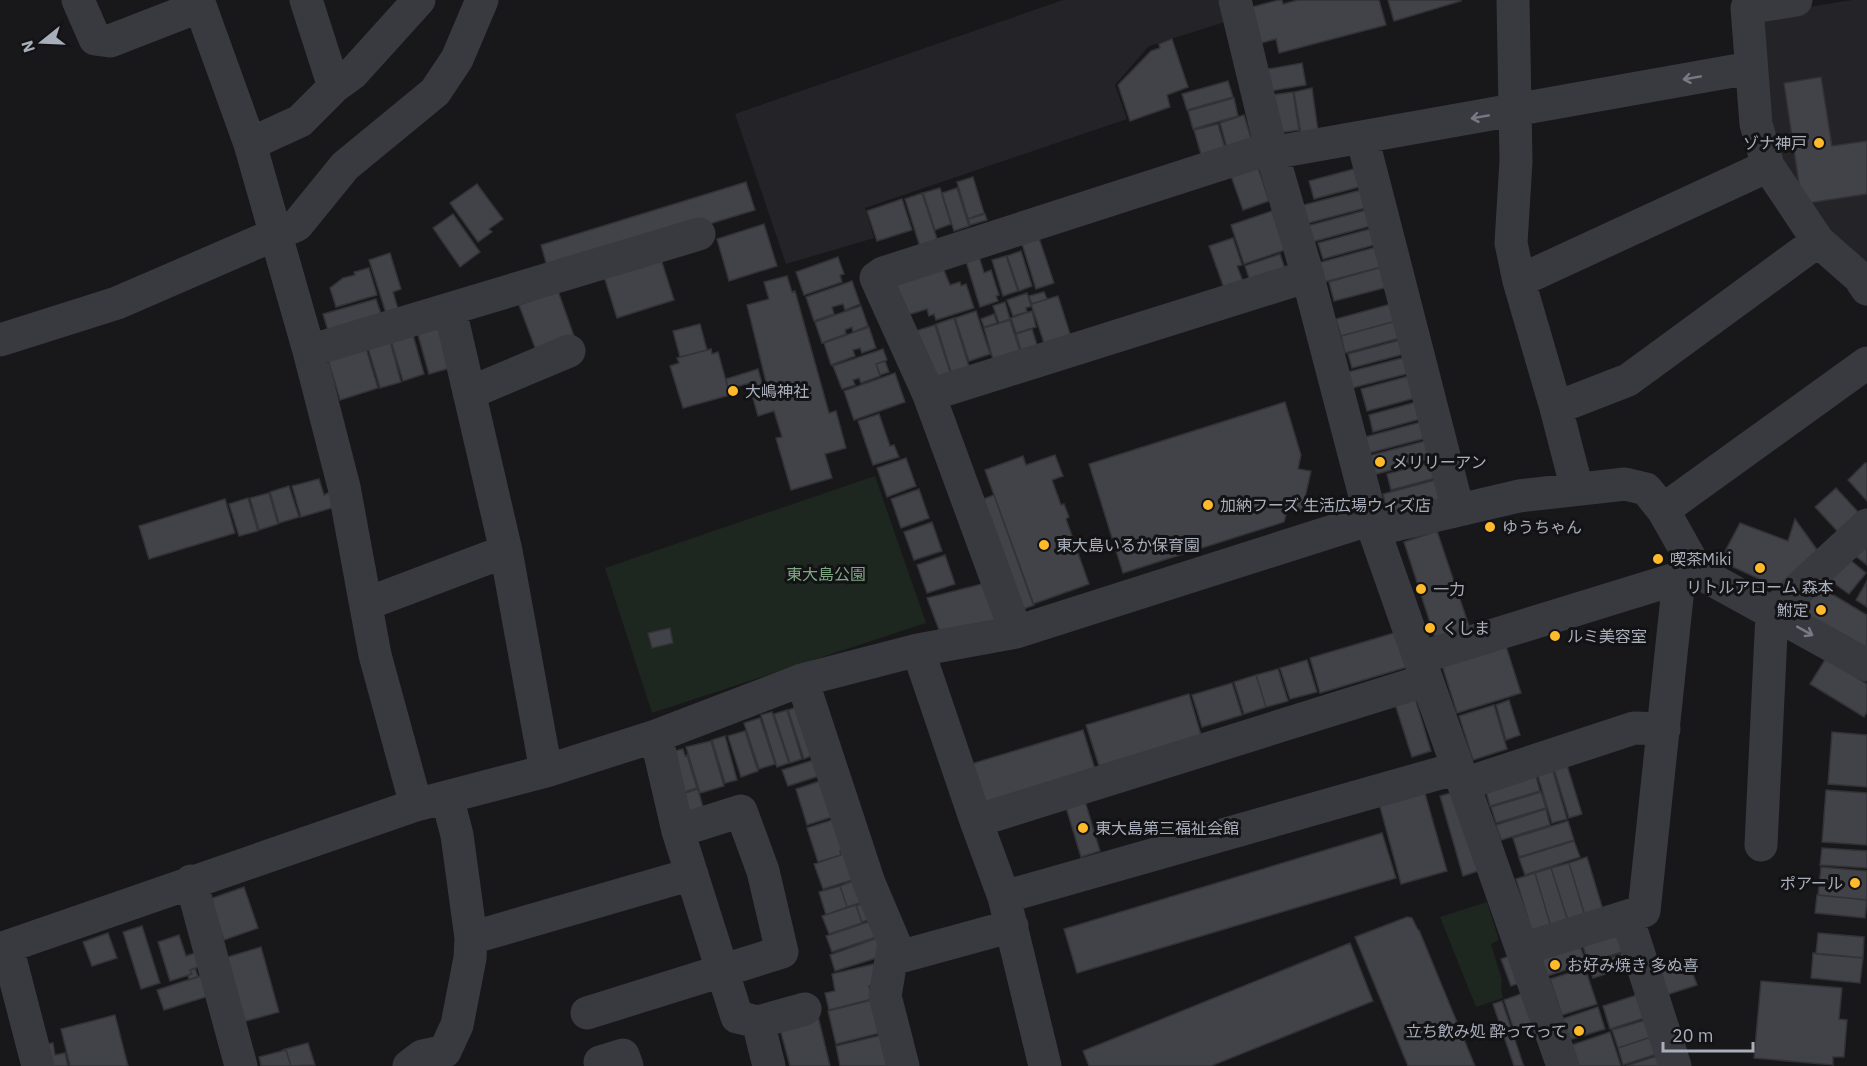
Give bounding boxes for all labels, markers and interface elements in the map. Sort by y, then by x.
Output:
north arrow [12,12,72,72]
text: N [16,38,39,55]
one-way arrow [1683,73,1703,84]
one-way arrow [1471,112,1490,123]
place label: ゾナ神戸 [1743,133,1807,153]
marker: ゾナ神戸 [1812,136,1826,150]
place label: 大嶋神社 [745,381,809,401]
marker: 大嶋神社 [726,384,740,398]
place label: メリリーアン [1392,452,1487,472]
marker: メリリーアン [1373,455,1387,469]
place label: 加納フーズ 生活広場ウィズ店 [1220,495,1431,515]
marker: 加納フーズ 生活広場ウィズ店 [1201,498,1215,512]
place label: ゆうちゃん [1502,517,1582,537]
marker: ゆうちゃん [1483,520,1497,534]
place label: 東大島いるか保育園 [1056,535,1200,555]
marker: 東大島いるか保育園 [1037,538,1051,552]
place label: 喫茶Miki [1670,549,1731,569]
marker: 喫茶Miki [1651,552,1665,566]
marker: リトルアローム 森本 [1753,561,1767,575]
park label: 東大島公園 [786,564,866,584]
place label: リトルアローム 森本 [1686,577,1834,597]
place label: 一力 [1433,579,1465,599]
marker: 一力 [1414,582,1428,596]
place label: 鮒定 [1777,600,1809,620]
marker: 鮒定 [1814,603,1828,617]
place label: くしま [1442,618,1490,638]
marker: くしま [1423,621,1437,635]
one-way arrow [1796,625,1813,637]
place label: ルミ美容室 [1567,626,1647,646]
marker: ルミ美容室 [1548,629,1562,643]
place label: 東大島第三福祉会館 [1095,818,1239,838]
marker: 東大島第三福祉会館 [1076,821,1090,835]
place label: ポアール [1780,873,1843,893]
marker: ポアール [1848,876,1862,890]
place label: お好み焼き 多ぬ喜 [1567,955,1699,975]
marker: お好み焼き 多ぬ喜 [1548,958,1562,972]
scale bar [1663,1015,1753,1053]
place label: 立ち飲み処 酔ってって [1406,1021,1567,1041]
marker: 立ち飲み処 酔ってって [1572,1024,1586,1038]
text: 20 m [1672,1024,1714,1047]

